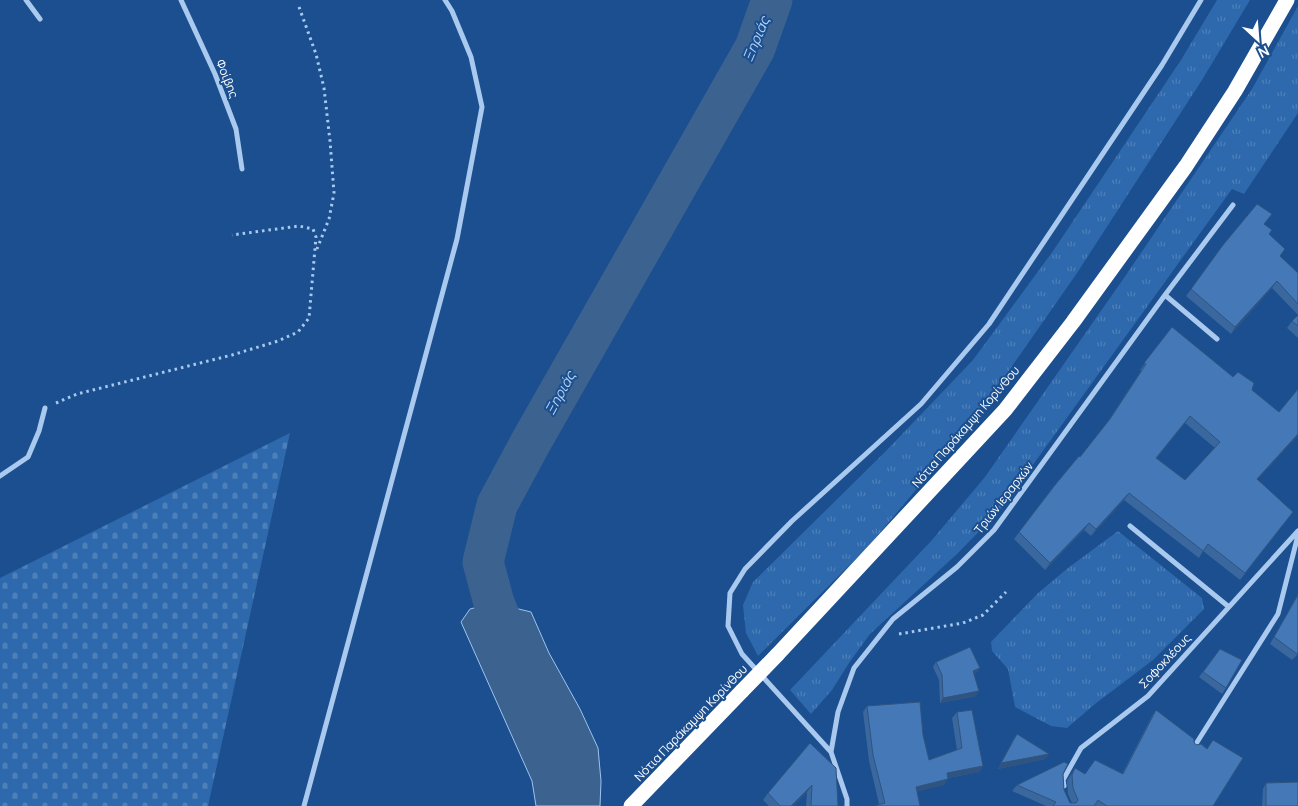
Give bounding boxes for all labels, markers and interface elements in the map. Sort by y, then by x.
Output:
water label: Ξηριάς [738,12,774,64]
north arrow [1233,15,1283,65]
text: N [1255,41,1273,63]
street label: Φοίβης [212,57,243,101]
street label: Νότια Παράκαμψη Κορίνθου [908,362,1023,491]
water label: Ξηριάς [540,366,580,418]
street label: Τριών Ιεραρχών [970,458,1037,537]
street label: Σοφοκλέους [1135,629,1195,692]
street label: Νότια Παράκαμψη Κορίνθου [630,661,751,785]

